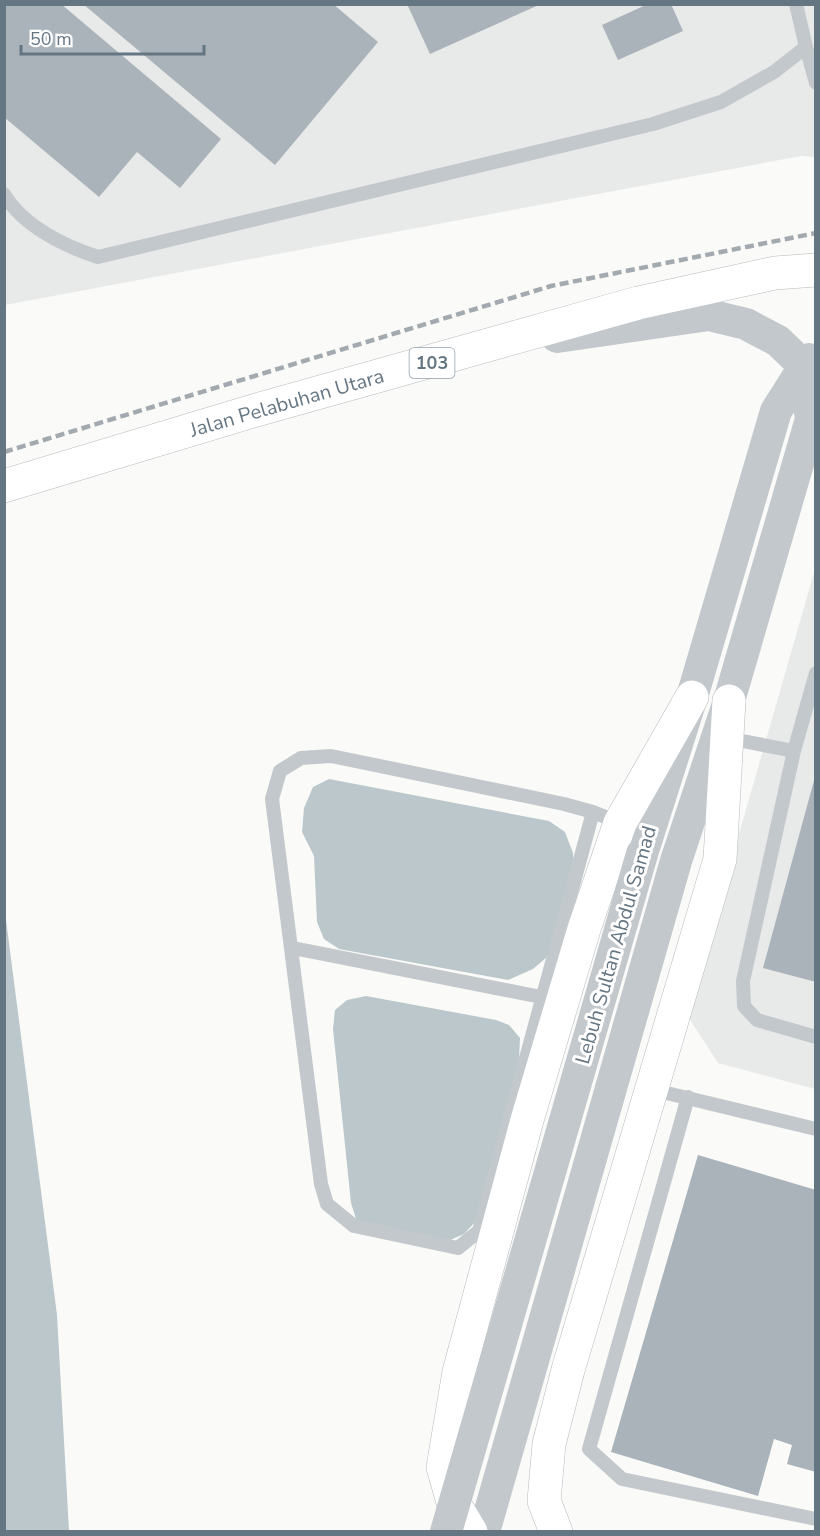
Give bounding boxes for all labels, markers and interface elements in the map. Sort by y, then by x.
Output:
scale bar [21,18,204,56]
text: 50 m [30,27,72,51]
road number: 103 [410,348,454,378]
street label: Jalan Pelabuhan Utara [186,362,387,444]
street label: Lebuh Sultan Abdul Samad [569,823,663,1067]

